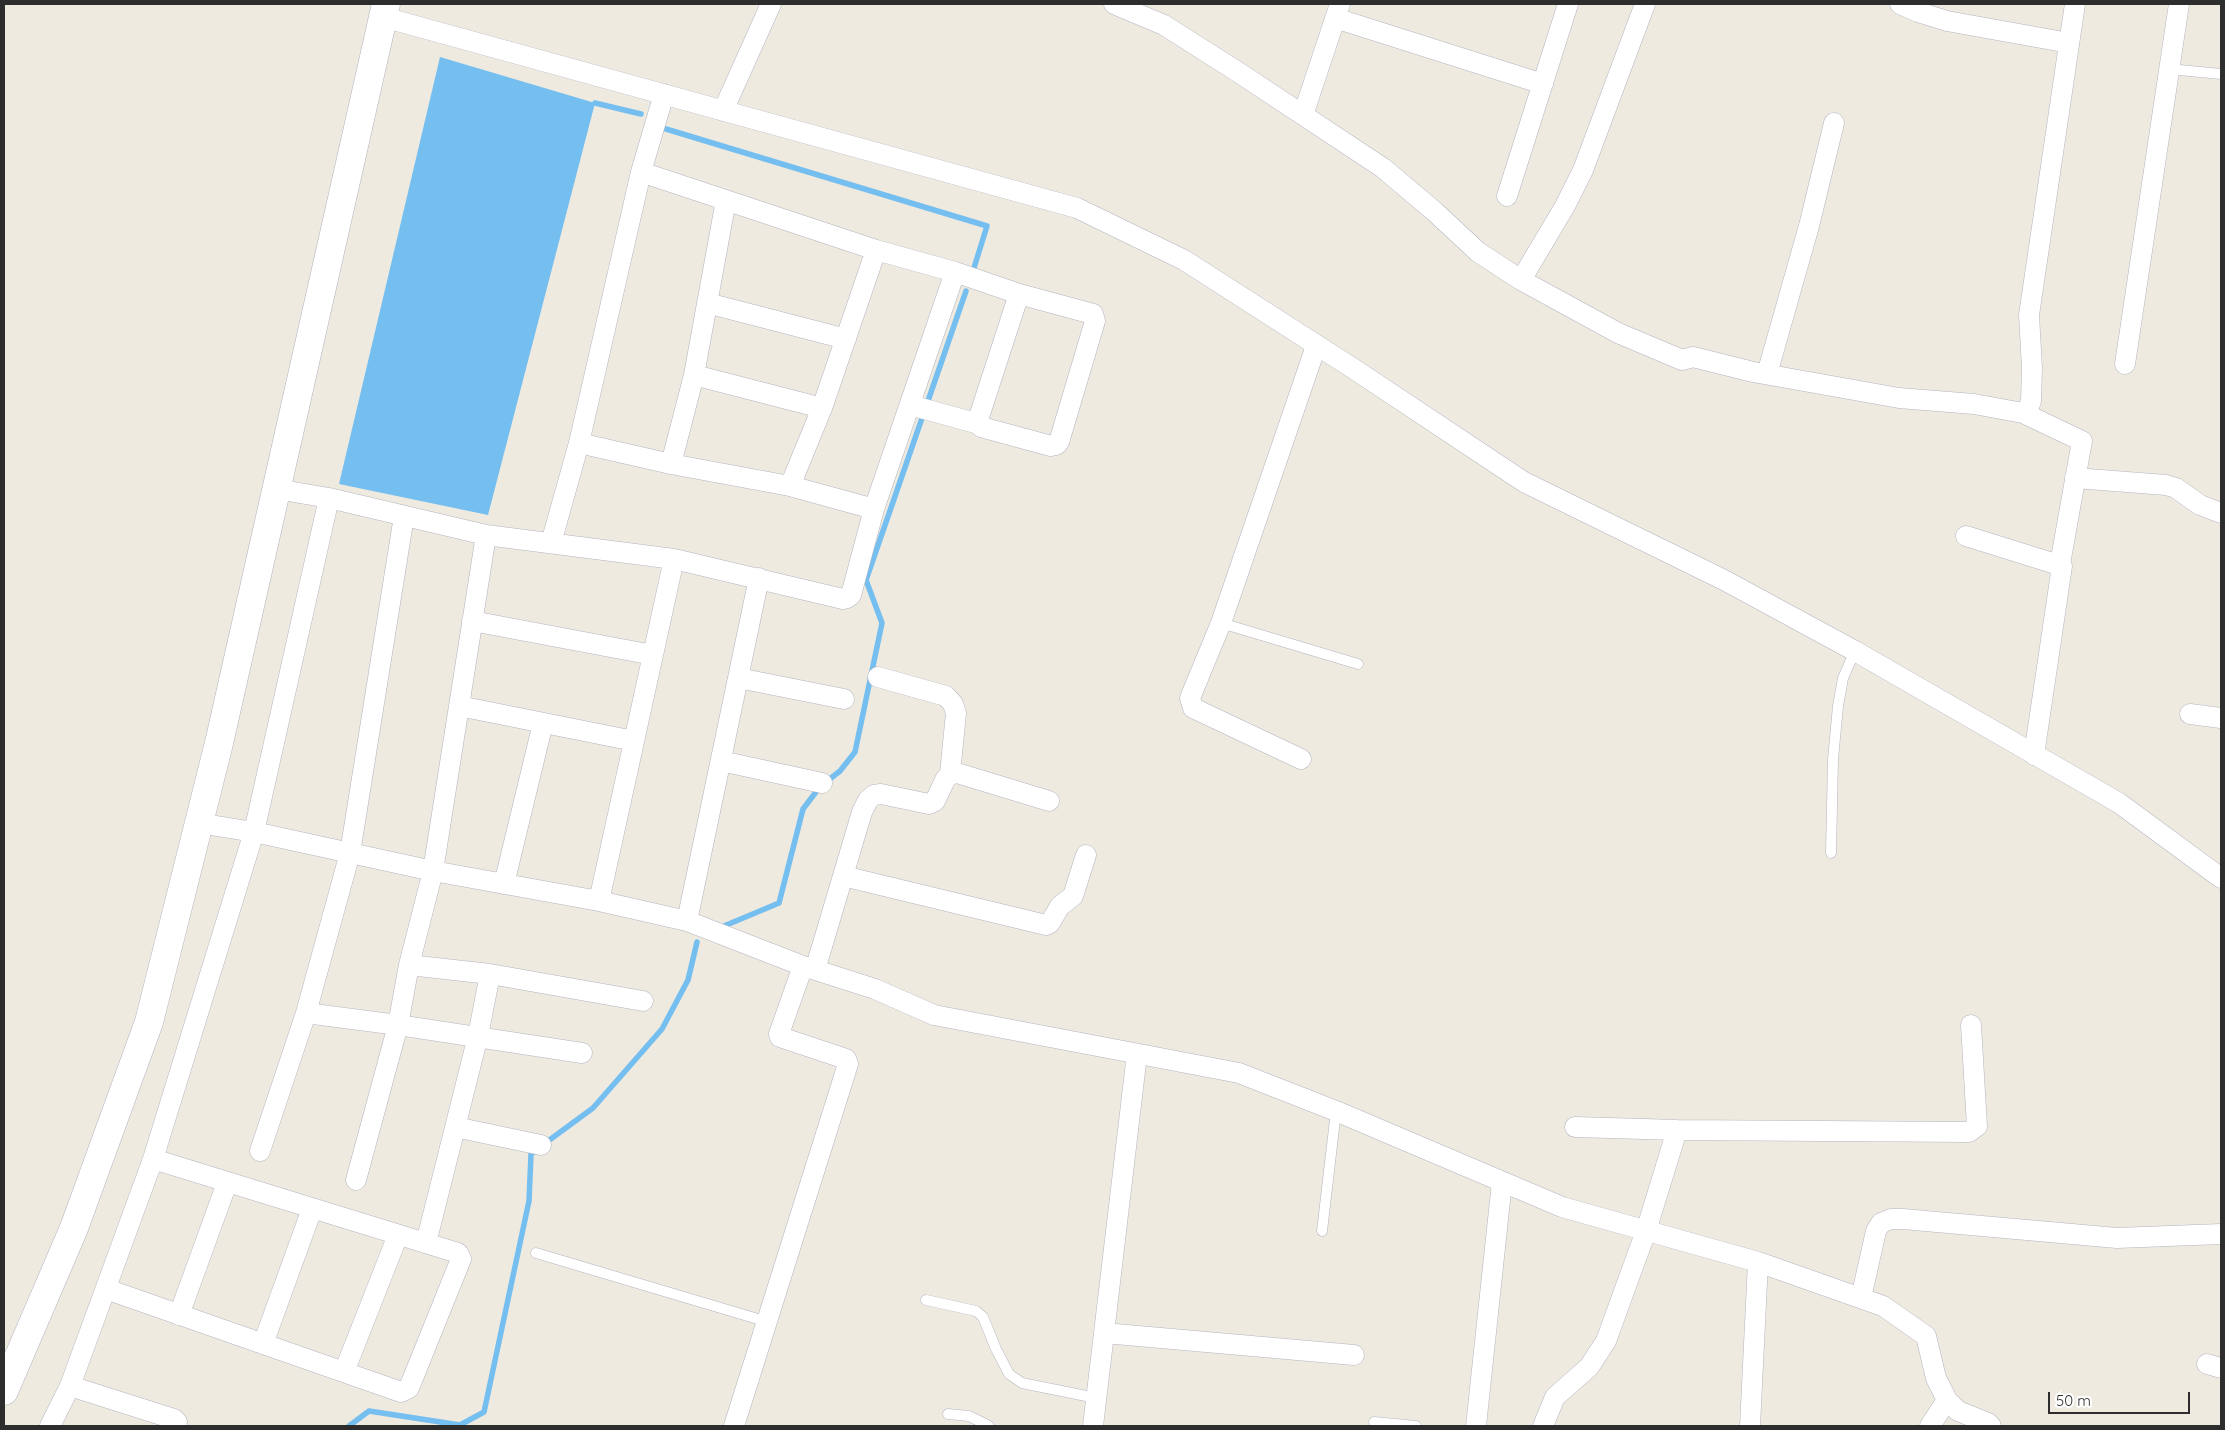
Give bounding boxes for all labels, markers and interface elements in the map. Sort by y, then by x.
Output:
scale bar [2050,1382,2192,1414]
text: 50 m [2056,1391,2091,1410]

